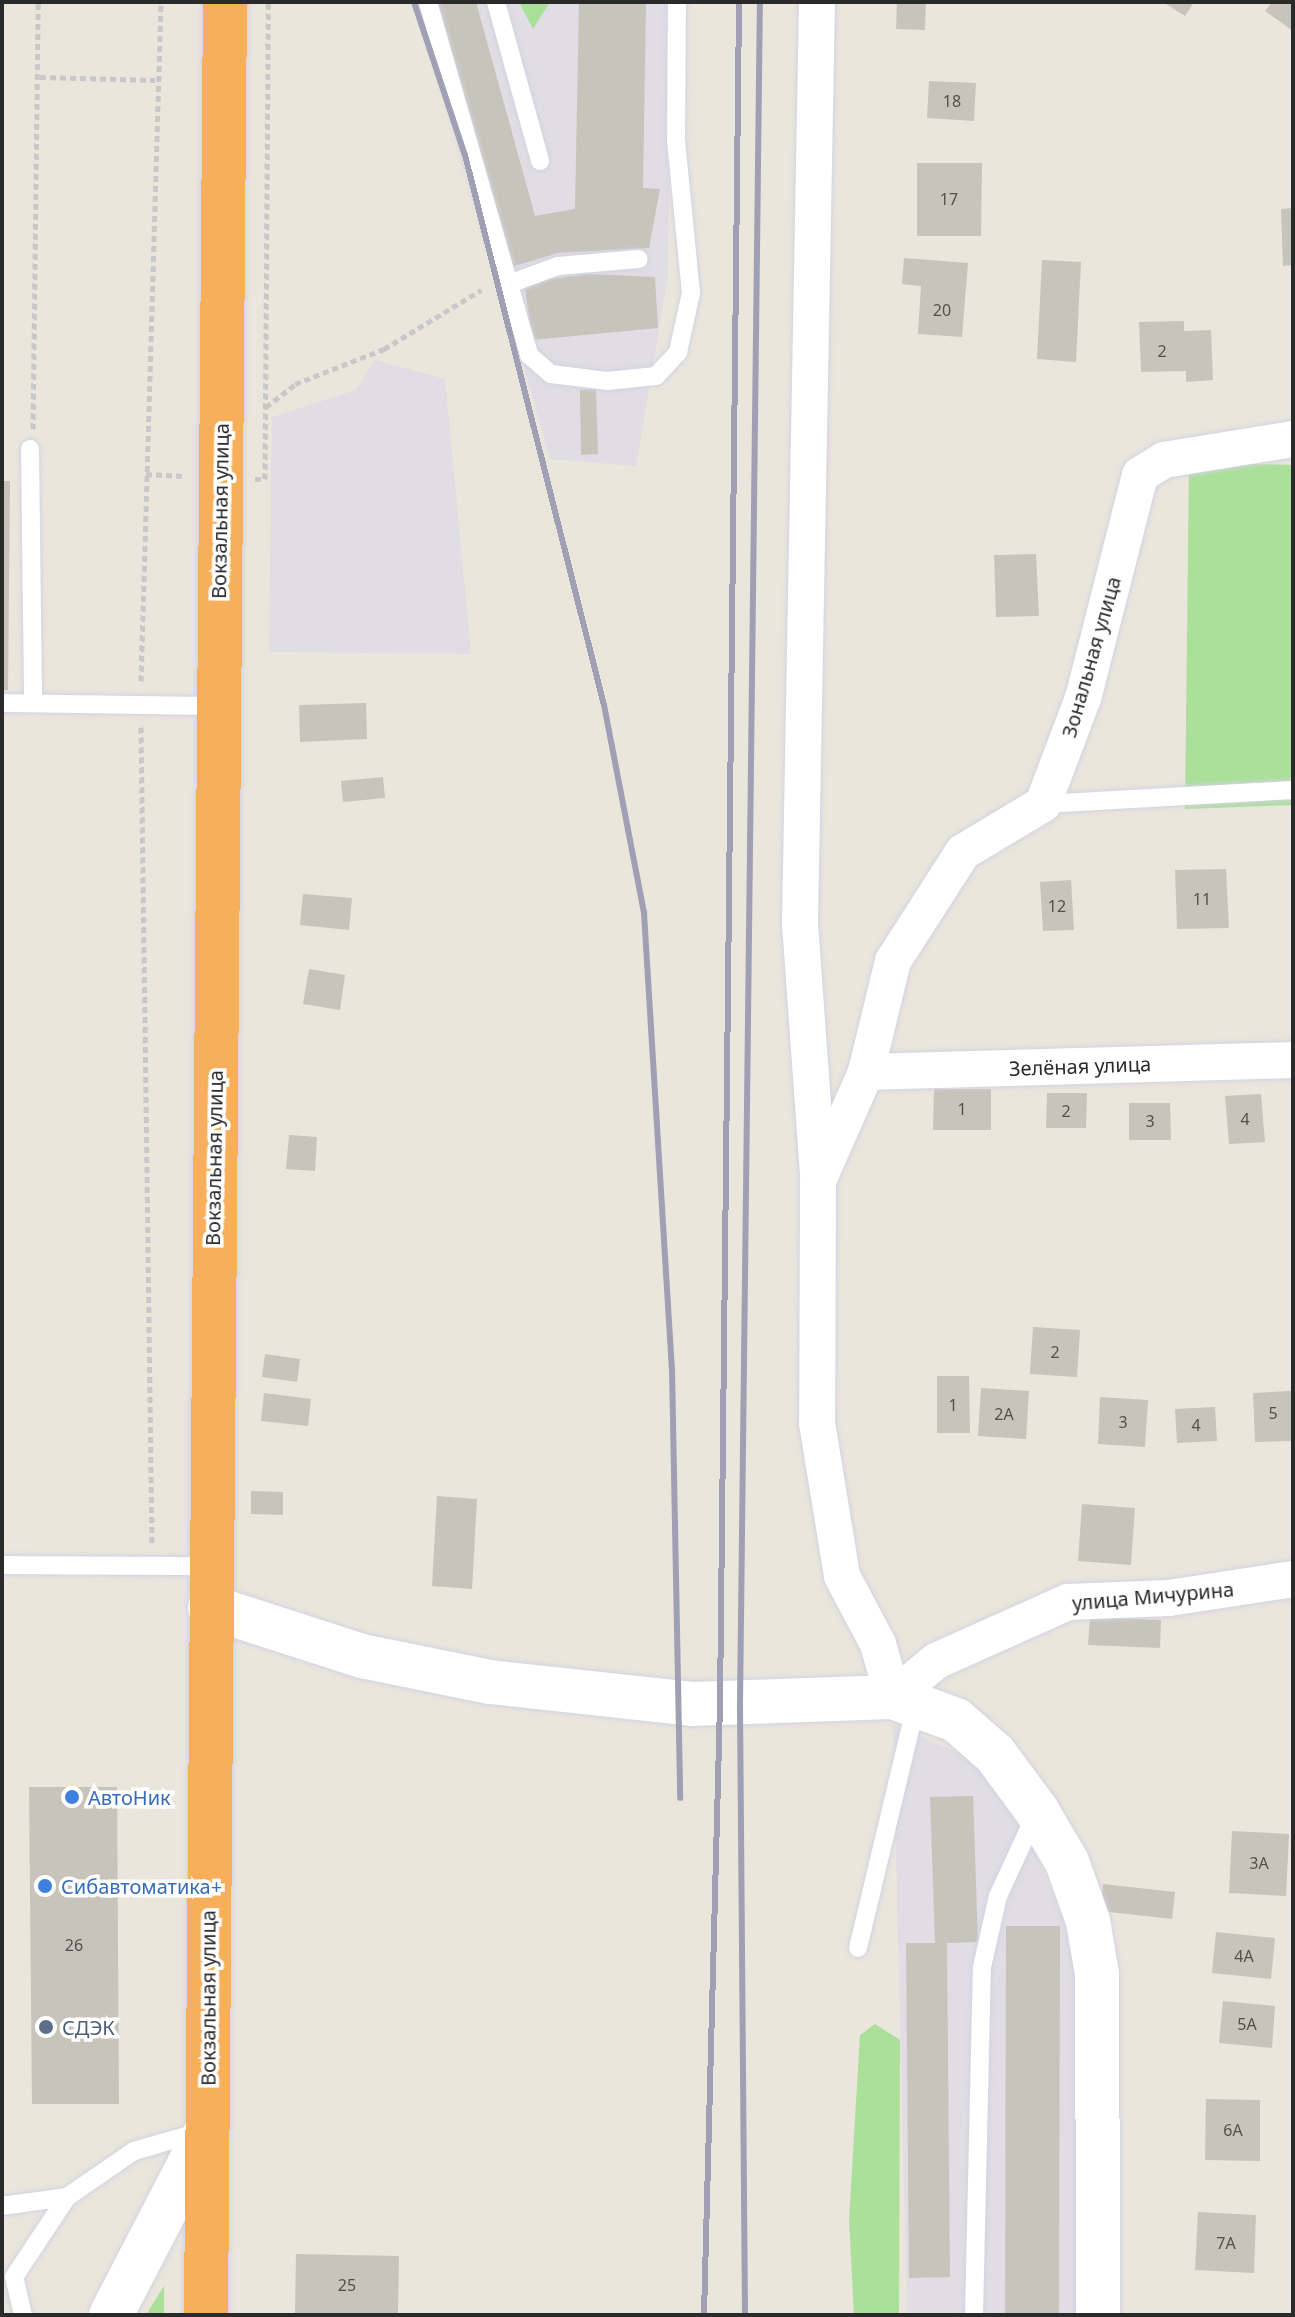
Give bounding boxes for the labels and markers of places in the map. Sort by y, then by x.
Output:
place label: АвтоНик [88,1785,171,1809]
marker: АвтоНик [63,1788,81,1806]
place label: Сибавтоматика+ [61,1874,222,1898]
marker: Сибавтоматика+ [36,1877,54,1895]
place label: СДЭК [62,2015,115,2039]
marker: СДЭК [37,2018,55,2036]

